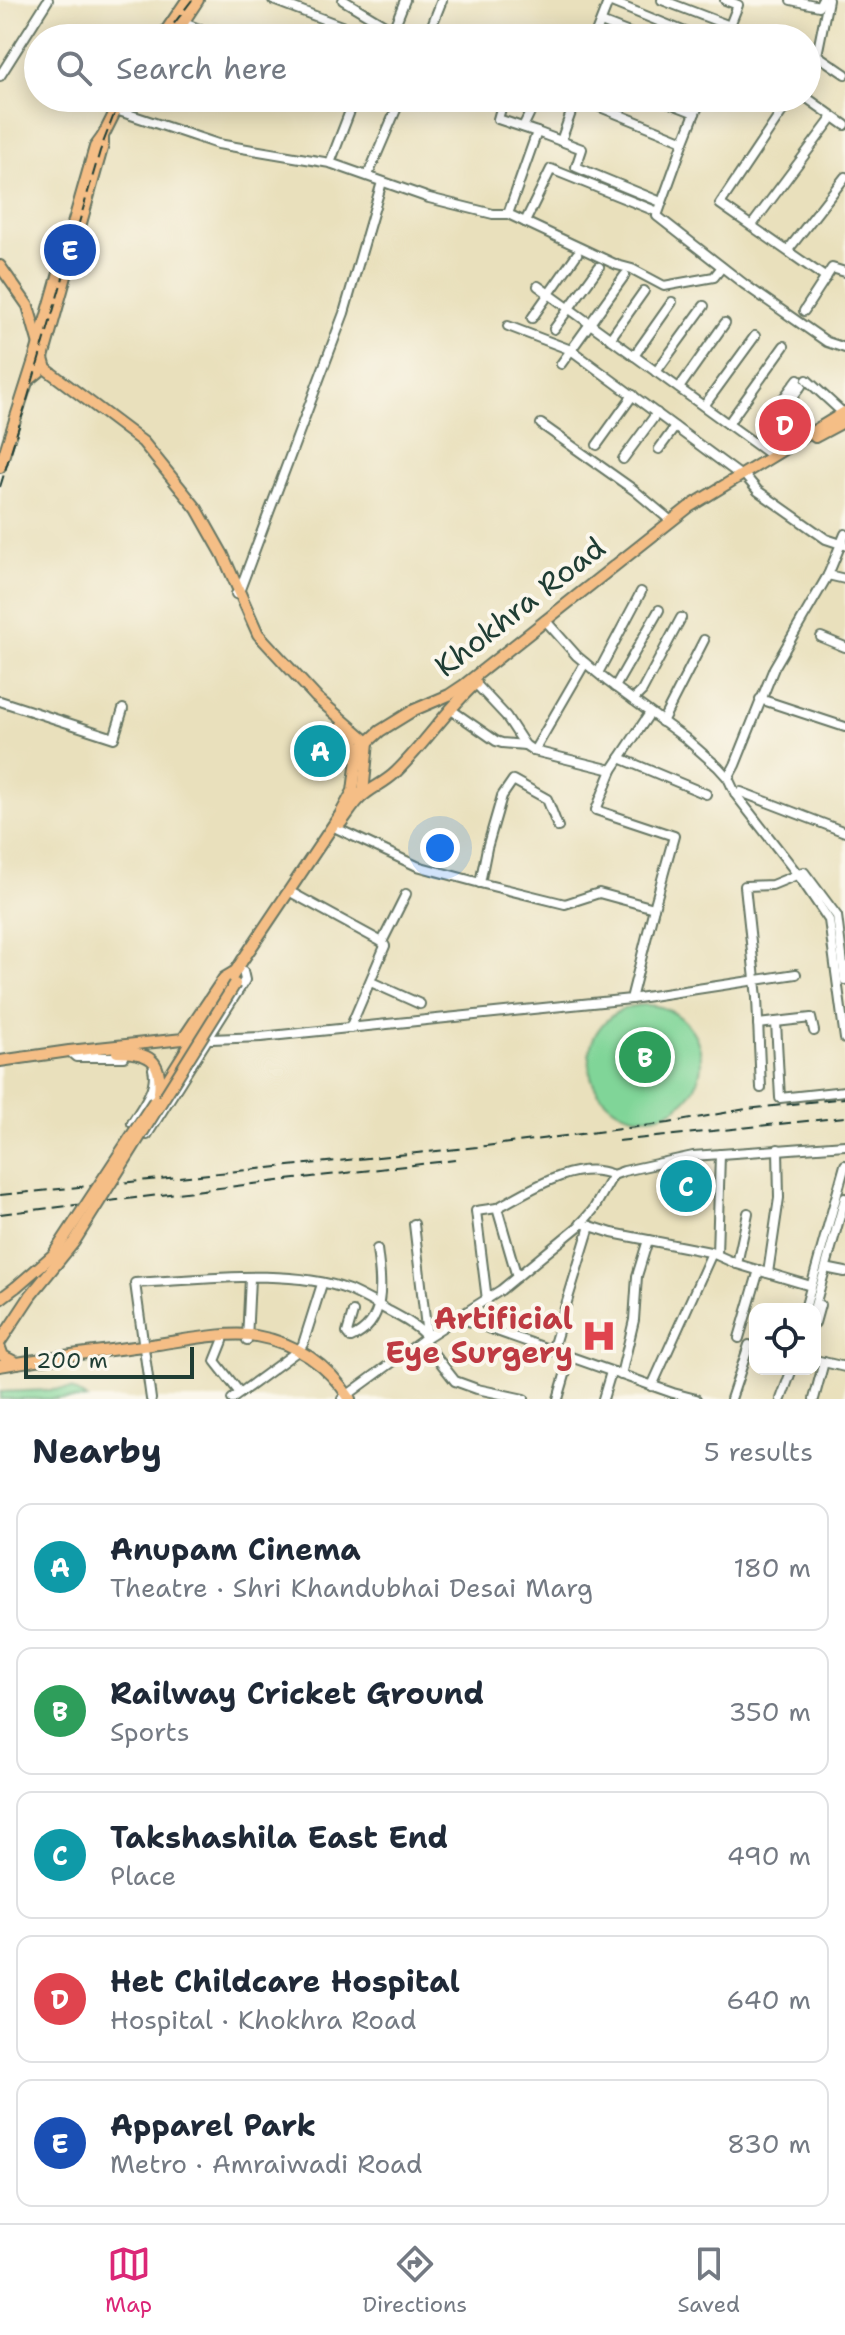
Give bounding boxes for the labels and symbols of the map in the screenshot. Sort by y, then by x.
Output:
pin: E [44,220,96,280]
pin: D [759,395,811,455]
street label: Khokhra Road [426,527,614,686]
pin: A [294,721,346,781]
your location [420,828,460,868]
pin: B [619,1027,671,1087]
pin: C [660,1156,712,1216]
place label: Artificial Eye Surgery [385,1298,573,1373]
hospital icon: Artificial Eye Surgery [580,1317,618,1355]
scale bar [24,1343,194,1379]

